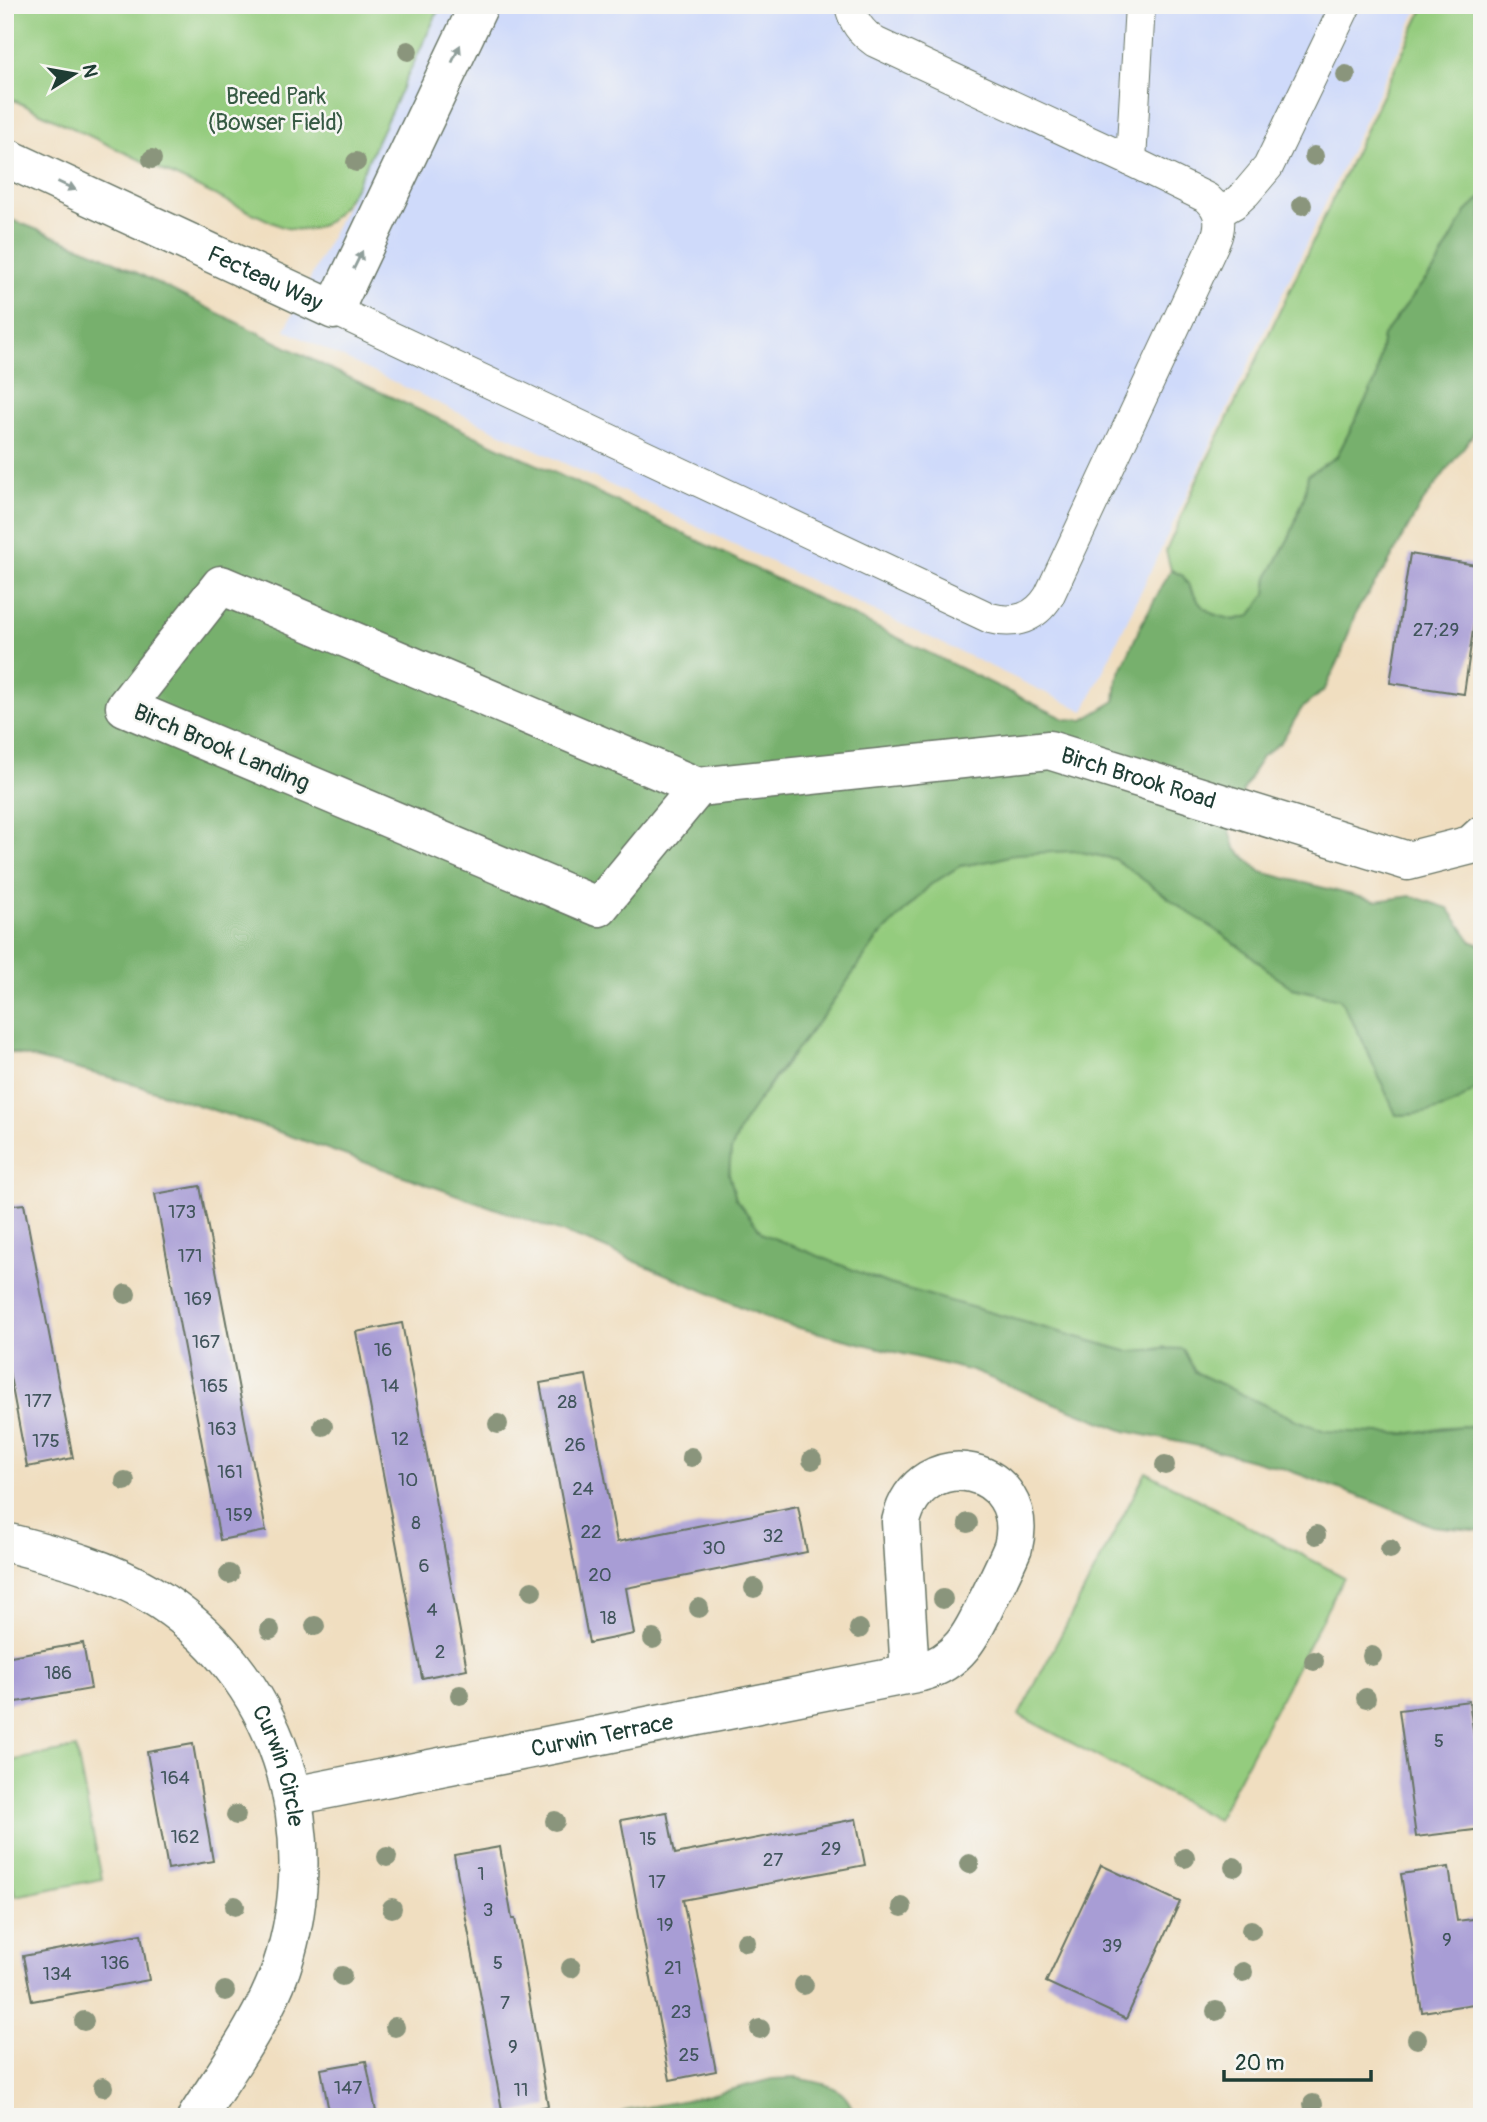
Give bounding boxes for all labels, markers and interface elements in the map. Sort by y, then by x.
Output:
north arrow [38,38,108,108]
one-way arrow [450,44,462,64]
text: N [77,62,103,80]
park label: Breed Park (Bowser Field) [208,82,344,137]
one-way arrow [57,180,77,192]
street label: Fecteau Way [203,239,327,318]
one-way arrow [352,250,364,270]
house number: 27;29 [1413,618,1459,642]
street label: Birch Brook Landing [129,697,314,798]
street label: Birch Brook Road [1057,741,1219,816]
house number: 173 [168,1200,196,1224]
house number: 171 [178,1244,202,1268]
house number: 169 [184,1287,212,1311]
house number: 167 [192,1330,220,1354]
house number: 16 [374,1338,392,1362]
house number: 165 [200,1374,228,1398]
house number: 14 [381,1374,399,1398]
house number: 177 [24,1389,52,1413]
house number: 28 [557,1390,577,1414]
house number: 163 [207,1417,237,1441]
house number: 12 [391,1427,409,1451]
house number: 175 [32,1429,60,1453]
house number: 26 [564,1433,586,1457]
house number: 161 [217,1460,243,1484]
house number: 10 [398,1468,418,1492]
house number: 24 [572,1477,594,1501]
house number: 159 [225,1503,253,1527]
house number: 8 [411,1511,421,1535]
house number: 22 [580,1520,602,1544]
house number: 32 [762,1524,784,1548]
house number: 30 [702,1536,726,1560]
house number: 6 [418,1554,430,1578]
house number: 20 [588,1563,612,1587]
house number: 4 [426,1598,438,1622]
house number: 18 [599,1606,617,1630]
house number: 2 [435,1640,445,1664]
house number: 186 [44,1661,72,1685]
street label: Curwin Circle [246,1700,311,1829]
street label: Curwin Terrace [529,1707,676,1764]
house number: 5 [1434,1729,1444,1753]
house number: 164 [160,1766,190,1790]
house number: 162 [170,1825,200,1849]
house number: 15 [639,1827,657,1851]
house number: 29 [821,1837,841,1861]
house number: 27 [763,1848,783,1872]
house number: 1 [477,1862,485,1886]
house number: 17 [648,1870,666,1894]
house number: 3 [483,1898,493,1922]
house number: 19 [656,1913,674,1937]
house number: 9 [1442,1928,1452,1952]
house number: 39 [1102,1934,1122,1958]
house number: 136 [100,1951,130,1975]
house number: 5 [493,1951,503,1975]
house number: 21 [664,1956,682,1980]
house number: 134 [42,1962,72,1986]
house number: 7 [500,1991,510,2015]
house number: 23 [671,2000,691,2024]
house number: 9 [508,2035,518,2059]
scale bar [1224,2038,1372,2082]
house number: 25 [679,2043,699,2067]
text: 20 m [1235,2050,1284,2077]
house number: 147 [334,2076,362,2100]
house number: 11 [514,2078,528,2102]

